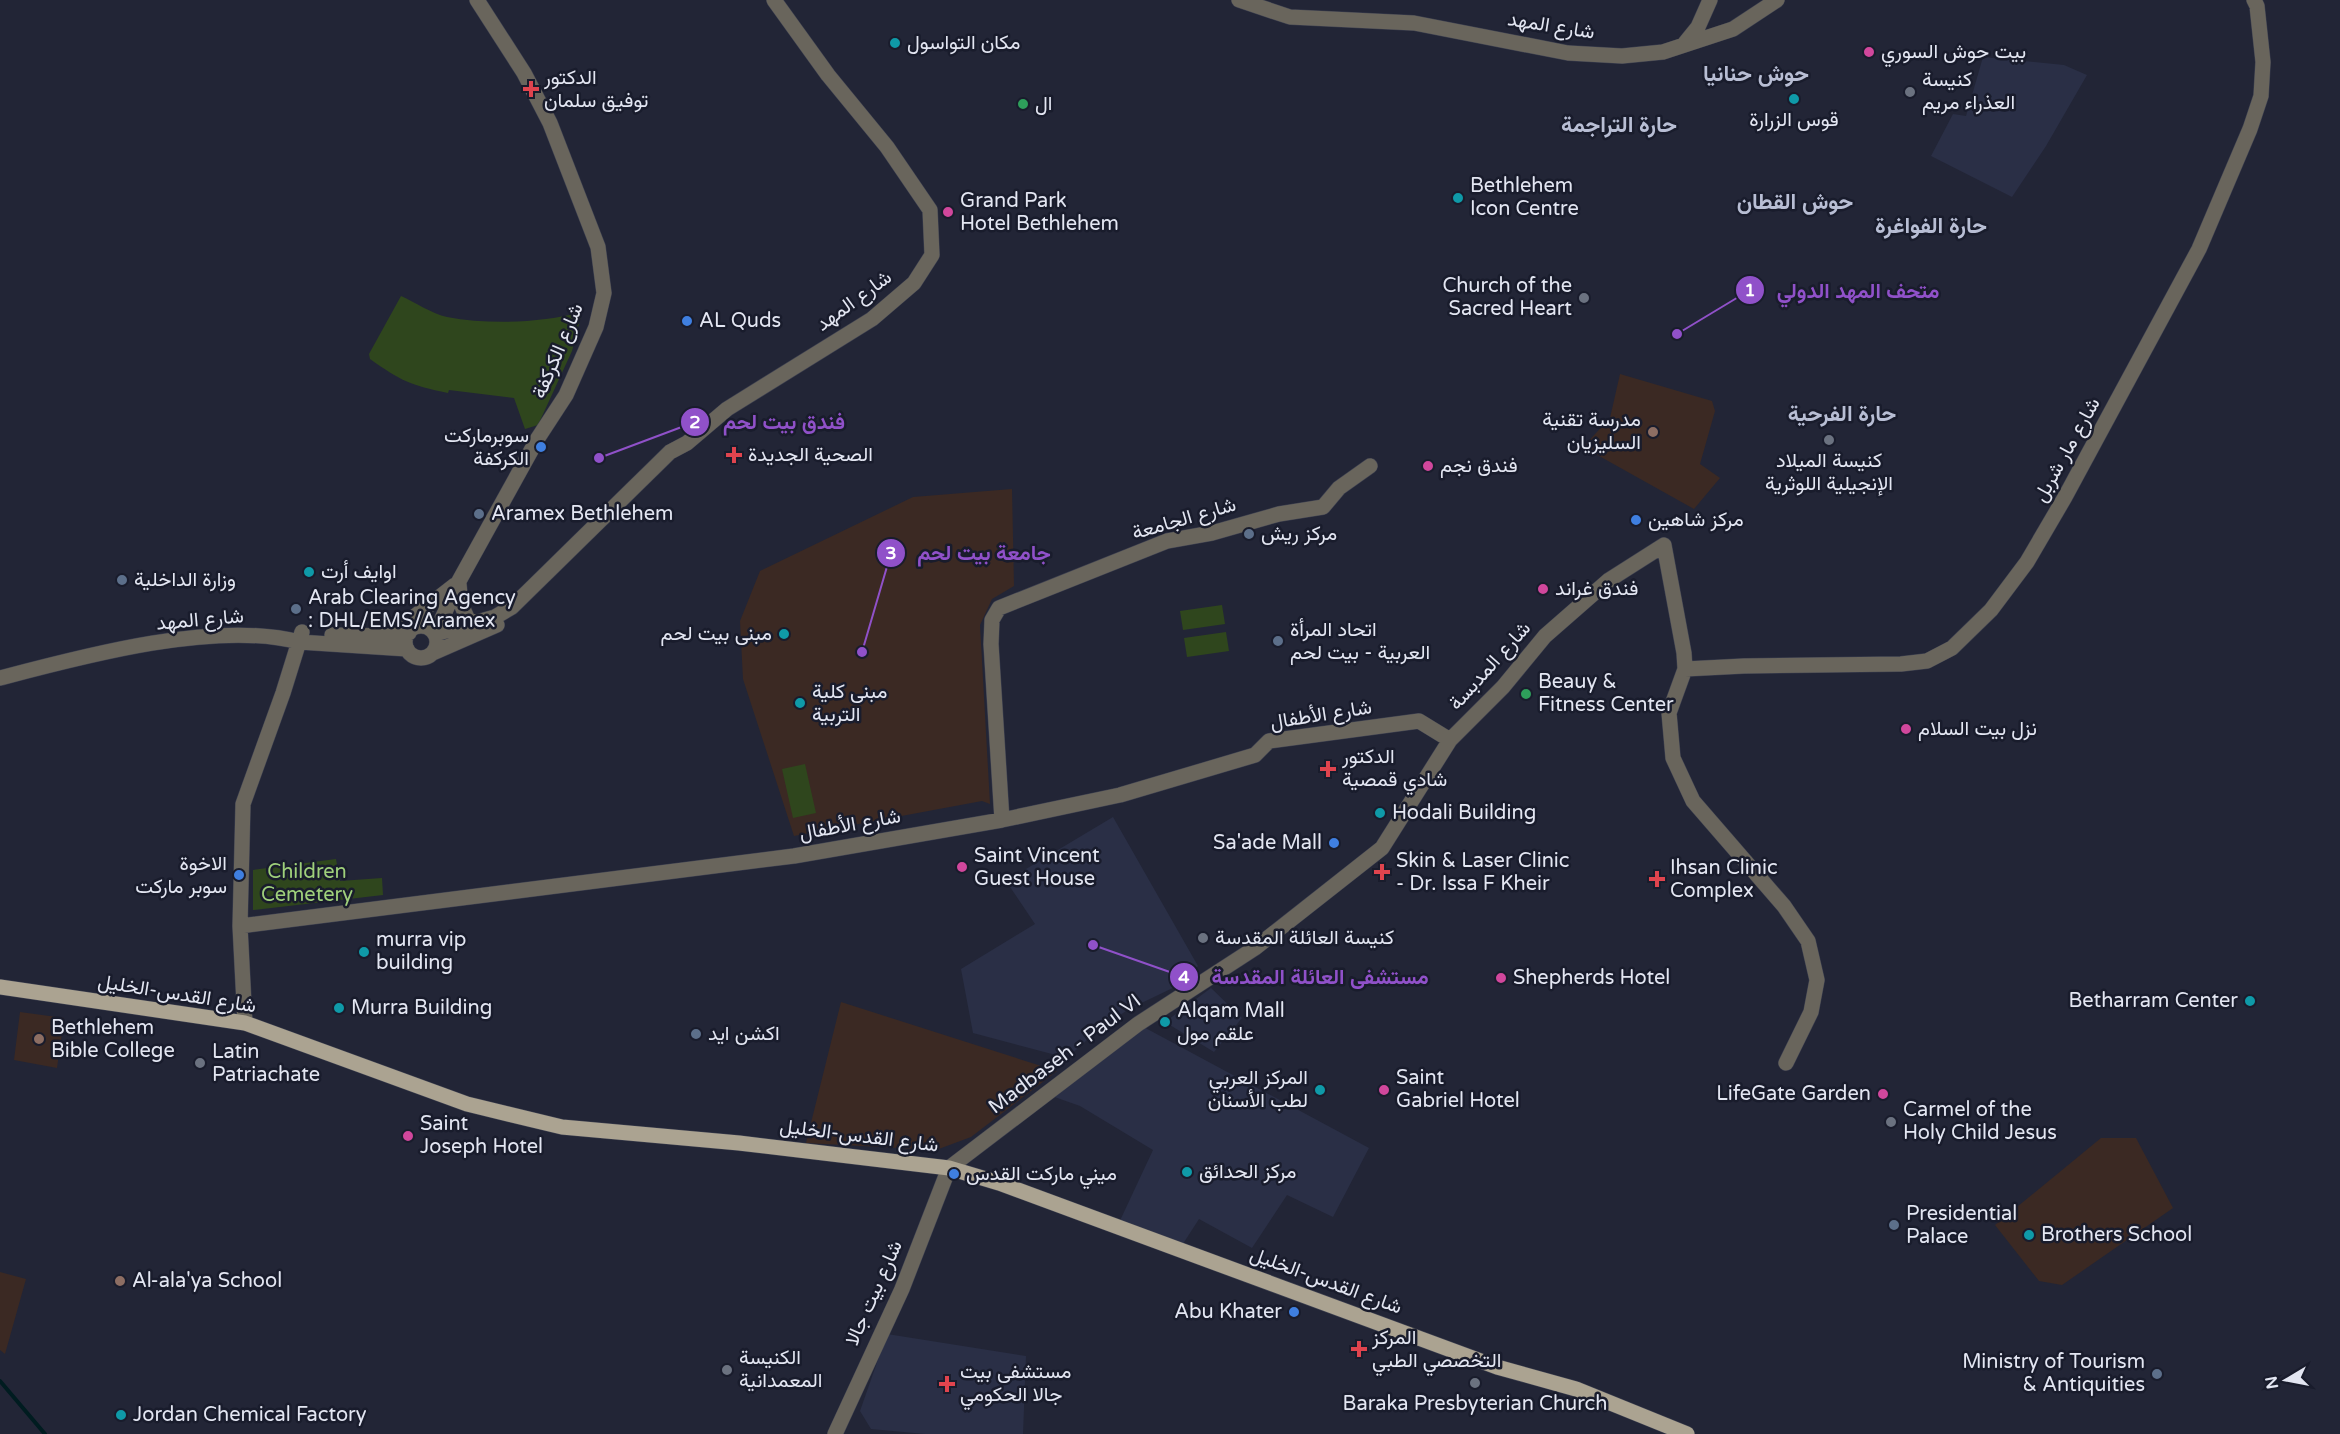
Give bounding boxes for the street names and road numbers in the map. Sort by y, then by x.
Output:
street label: شارع المهد [1506,7,1596,46]
street label: شارع المهد [811,265,897,337]
street label: شارع الكركفة [527,300,590,403]
street label: شارع مار شربل [2028,394,2106,507]
street label: شارع الجامعة [1129,493,1239,546]
street label: شارع المهد [155,604,245,637]
street label: شارع المدبسة [1444,617,1537,716]
street label: شارع الأطفال [1269,695,1374,736]
street label: شارع الأطفال [797,804,903,847]
street label: شارع القدس-الخليل [96,970,258,1019]
street label: Madbaseh - Paul VI [984,989,1146,1119]
street label: شارع القدس-الخليل [778,1114,940,1159]
street label: شارع بيت جالا [840,1237,909,1350]
street label: شارع القدس-الخليل [1246,1242,1405,1321]

